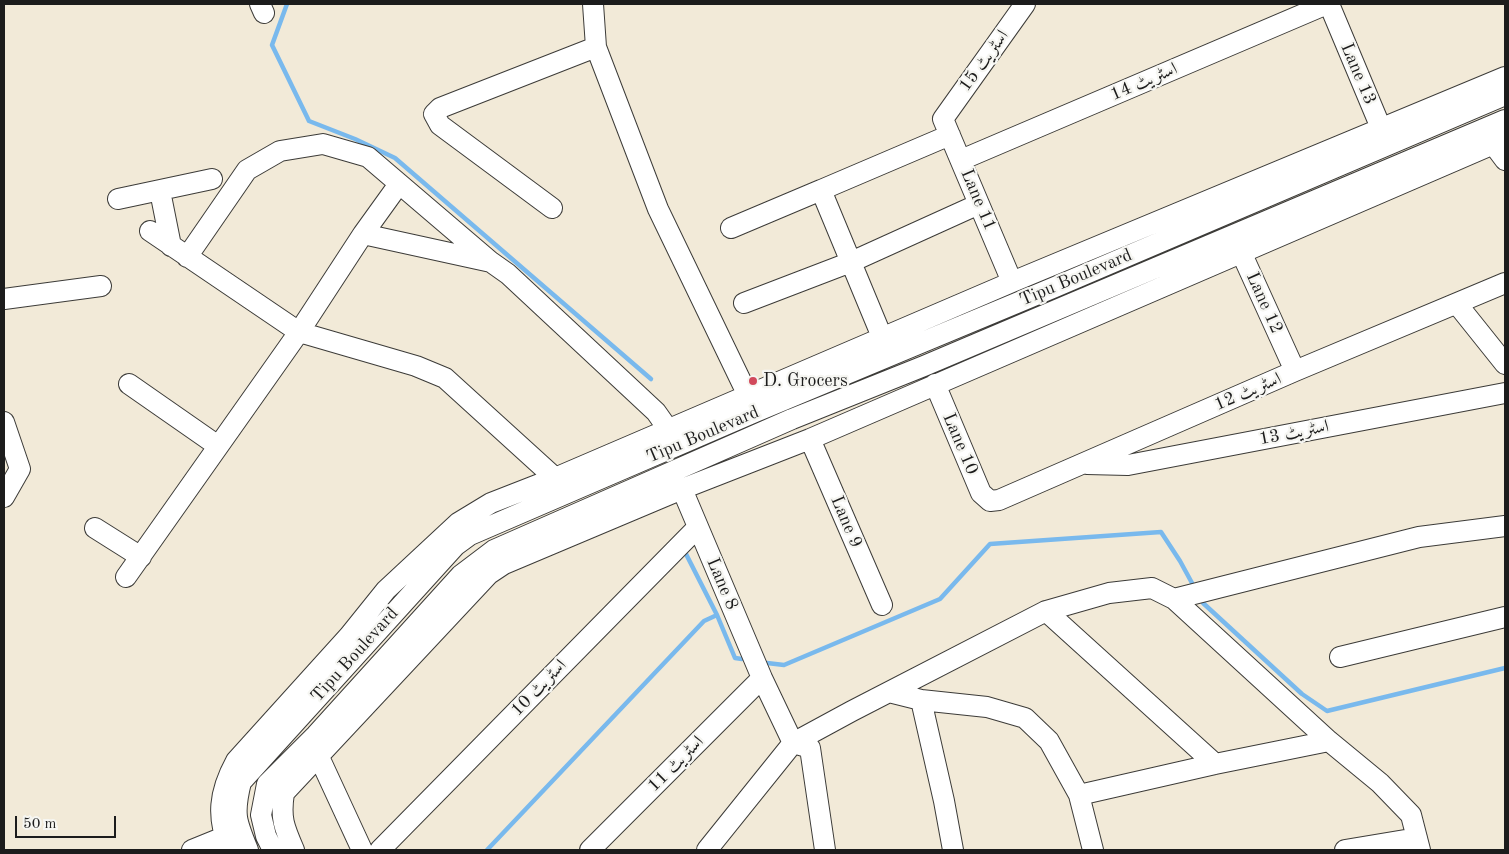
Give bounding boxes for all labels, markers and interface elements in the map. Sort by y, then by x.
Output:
street label: اسٹریٹ 15 [955,26,1013,96]
street label: Lane 13 [1335,40,1381,108]
street label: اسٹریٹ 14 [1107,58,1181,106]
street label: Lane 11 [955,166,1001,234]
street label: Tipu Boulevard [1016,245,1136,311]
street label: Lane 12 [1241,269,1287,337]
street label: اسٹریٹ 12 [1211,368,1285,416]
place label: D. Grocers [763,370,848,392]
marker: D. Grocers [747,375,759,387]
street label: Tipu Boulevard [643,402,763,468]
street label: Lane 10 [937,410,983,478]
street label: اسٹریٹ 13 [1257,416,1331,450]
street label: Lane 9 [825,493,867,551]
street label: Lane 8 [701,555,743,613]
street label: Tipu Boulevard [307,603,403,707]
street label: اسٹریٹ 10 [507,655,571,721]
street label: اسٹریٹ 11 [643,731,709,797]
scale bar [18,806,119,838]
text: 50 m [23,817,57,832]

